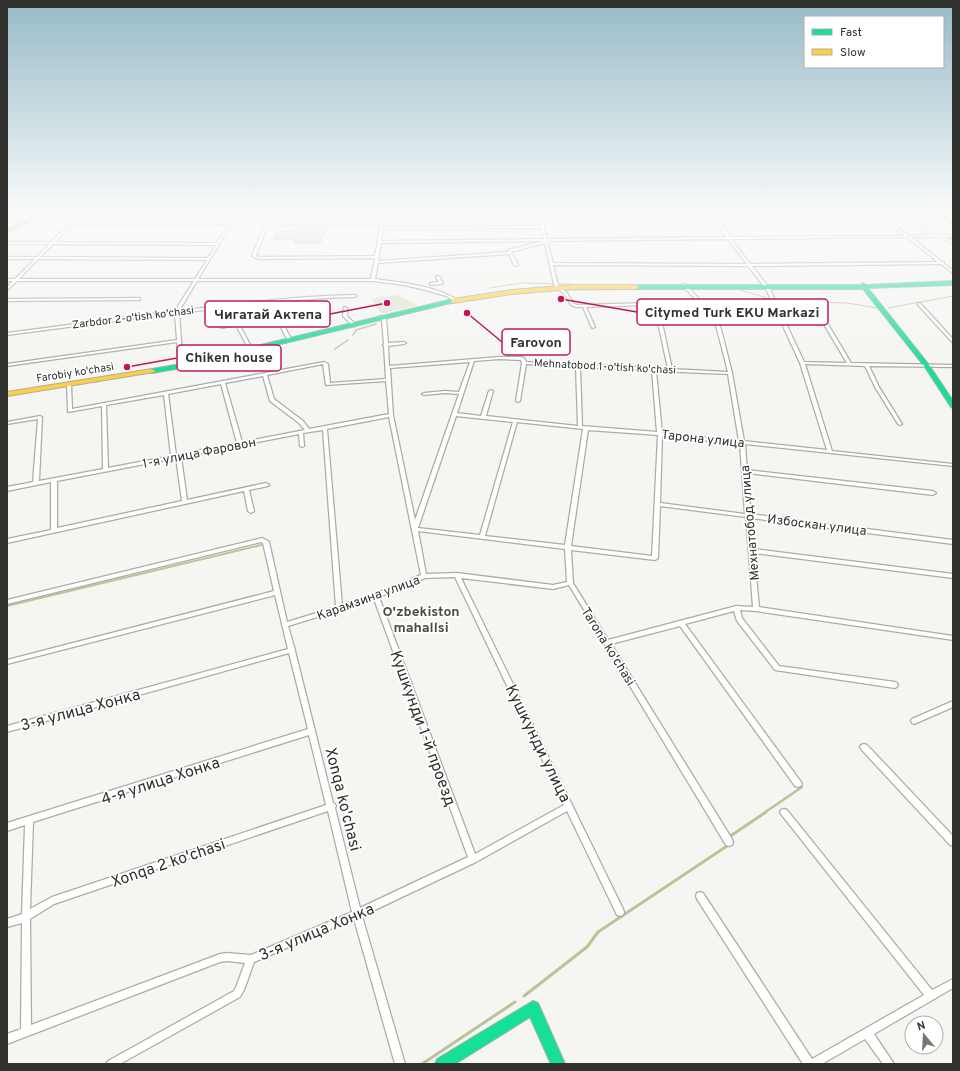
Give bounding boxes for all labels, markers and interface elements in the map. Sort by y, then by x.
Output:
legend [804,16,944,68]
text: Fast [840,25,862,41]
text: Slow [840,45,866,61]
callout: Citymed Turk EKU Markazi [637,299,828,325]
callout: Чигатай Актепа [205,301,330,327]
street label: Zarbdor 2-o'tish ko'chasi [71,304,195,332]
text: Citymed Turk EKU Markazi [645,305,819,322]
text: Чигатай Актепа [214,307,322,324]
callout: Farovon [502,329,570,355]
text: Farovon [510,335,562,352]
callout: Chiken house [177,345,281,371]
text: Chiken house [185,350,273,367]
street label: Mehnatobod 1-o'tish ko'chasi [534,356,676,378]
street label: Farobiy ko'chasi [35,360,115,386]
street label: Тарона улица [660,428,745,452]
street label: 1-я улица Фаровон [141,435,258,473]
street label: Мехнатобод улица [738,464,764,581]
street label: Избоскан улица [766,512,867,540]
street label: Карамзина улица [315,573,422,625]
district label: O'zbekiston mahallsi [382,604,460,637]
street label: Tarona ko'chasi [577,605,638,689]
street label: Кушкунди 1-й проезд [385,648,460,809]
street label: Кушкунди улица [500,682,574,806]
street label: 3-я улица Хонка [18,685,143,737]
street label: Xonqa ko'chasi [320,746,365,853]
street label: 4-я улица Хонка [99,753,223,811]
street label: Xonqa 2 ko'chasi [109,835,228,893]
street label: 3-я улица Хонка [256,900,378,966]
north arrow [904,1015,944,1055]
text: N [915,1019,927,1034]

